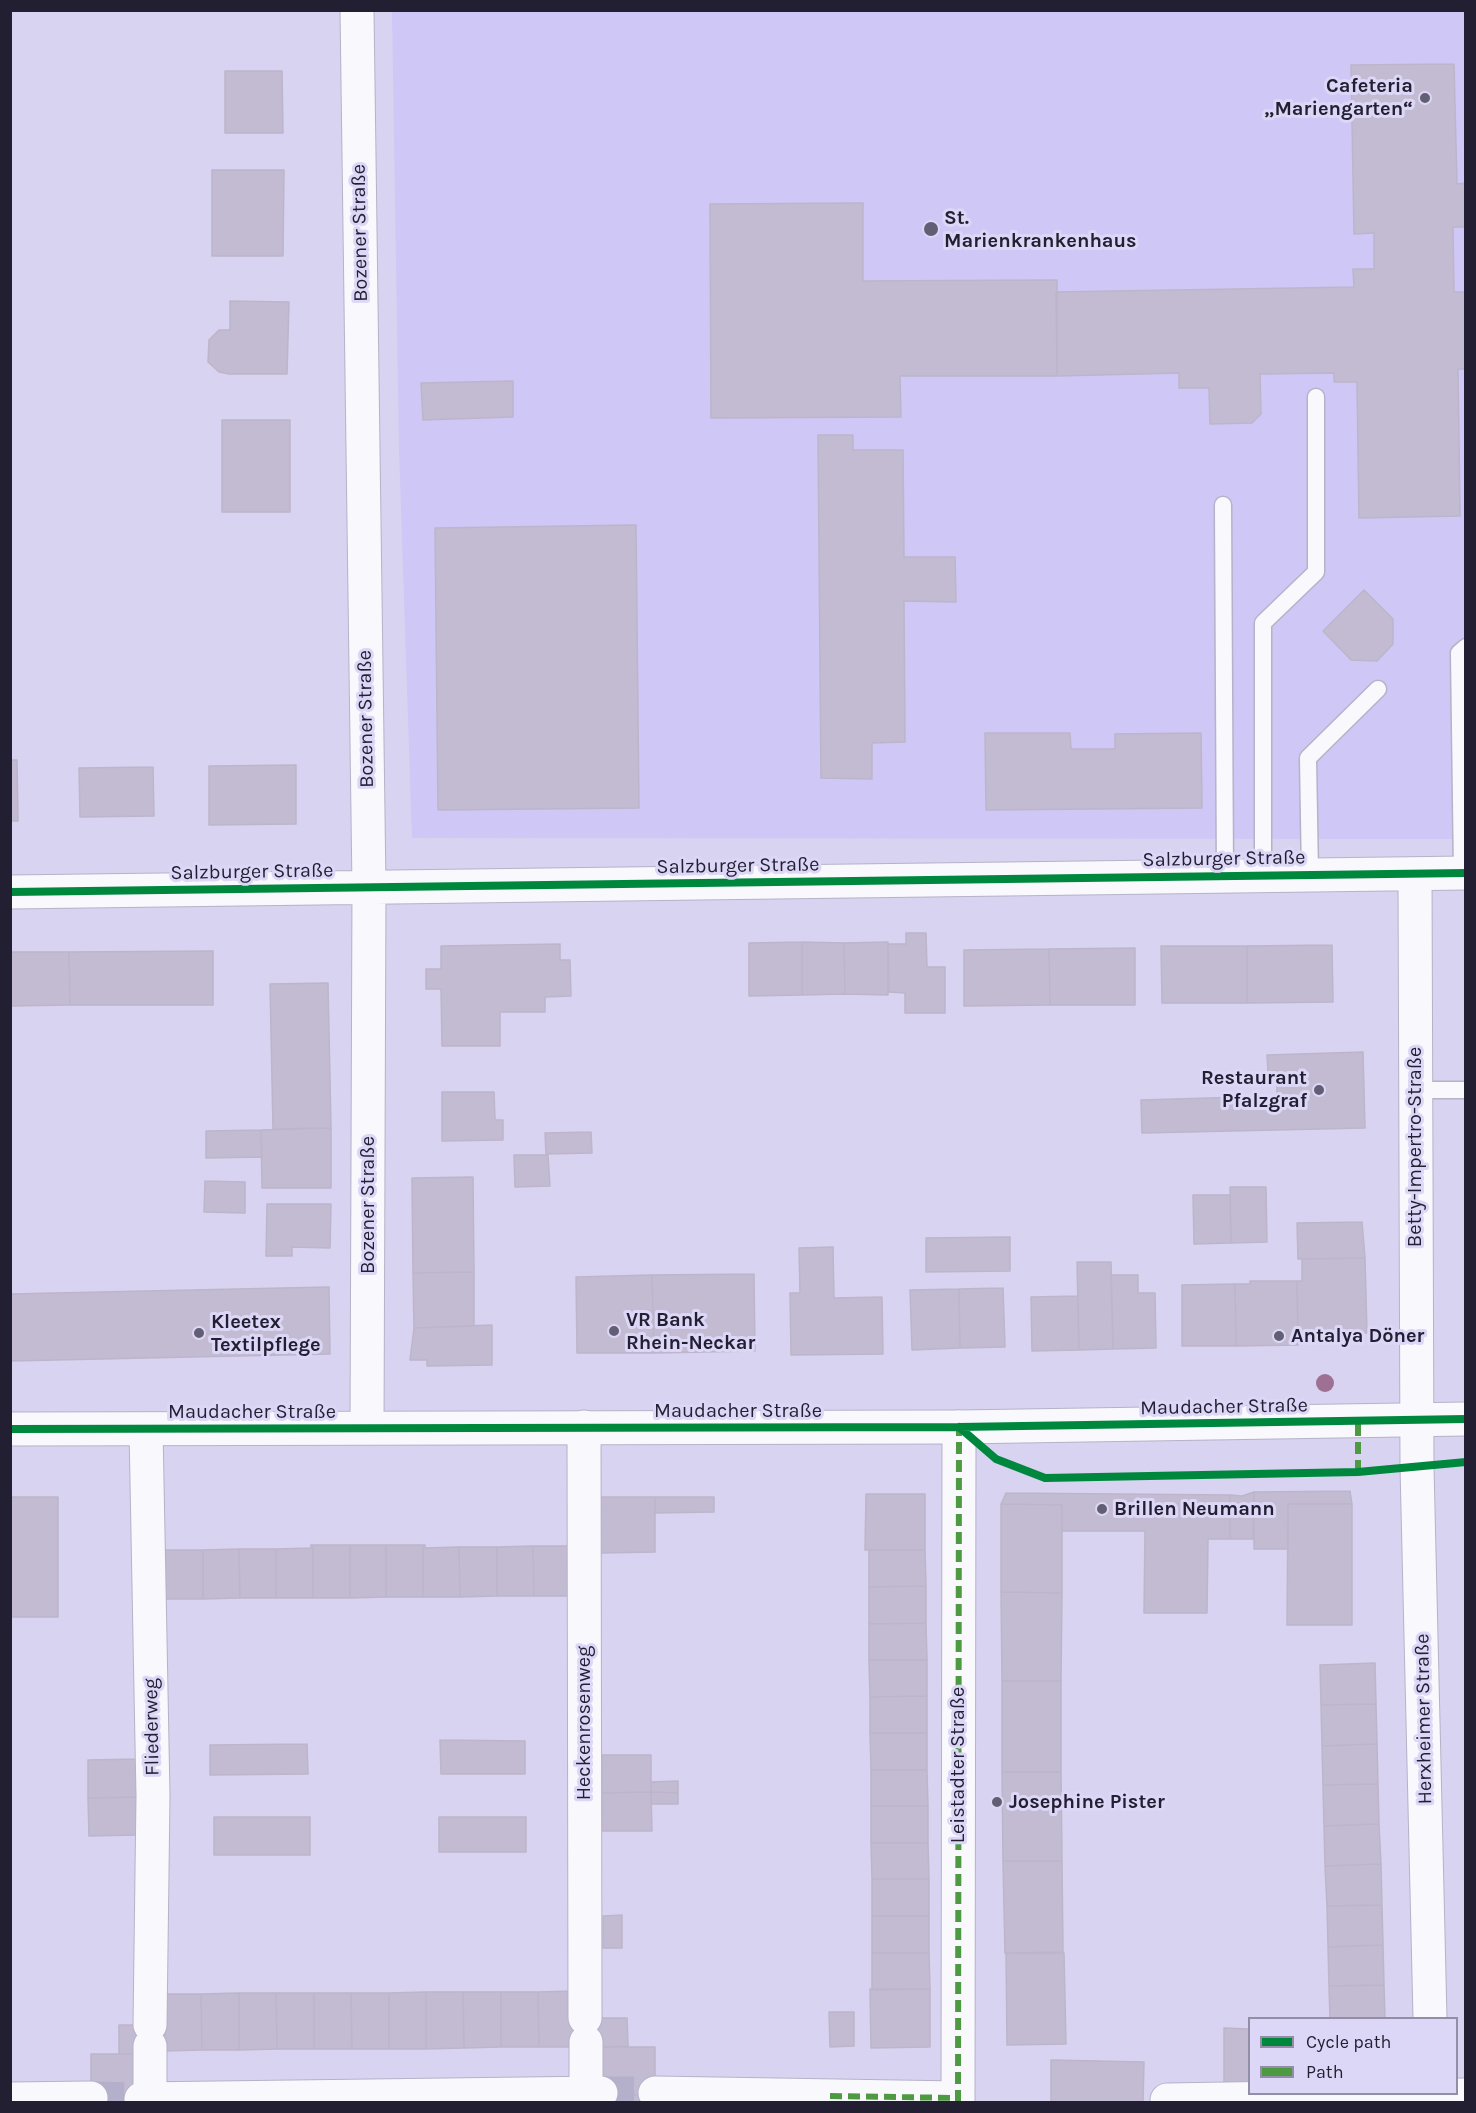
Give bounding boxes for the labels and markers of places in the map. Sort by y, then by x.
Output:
place label: Cafeteria „Mariengarten“ [1264,74,1413,121]
marker: Cafeteria „Mariengarten“ [1418,91,1432,105]
place label: St. Marienkrankenhaus [944,206,1137,253]
marker: St. Marienkrankenhaus [922,220,940,238]
place label: Restaurant Pfalzgraf [1201,1066,1307,1113]
marker: Restaurant Pfalzgraf [1312,1083,1326,1097]
place label: VR Bank Rhein-Neckar [626,1308,755,1355]
place label: Kleetex Textilpflege [211,1310,321,1357]
marker: VR Bank Rhein-Neckar [607,1324,621,1338]
place label: Antalya Döner [1291,1324,1424,1348]
marker: Kleetex Textilpflege [192,1326,206,1340]
marker: Antalya Döner [1272,1329,1286,1343]
place label: Brillen Neumann [1114,1497,1275,1521]
marker: Brillen Neumann [1095,1502,1109,1516]
place label: Josephine Pister [1009,1790,1165,1814]
marker: Josephine Pister [990,1795,1004,1809]

